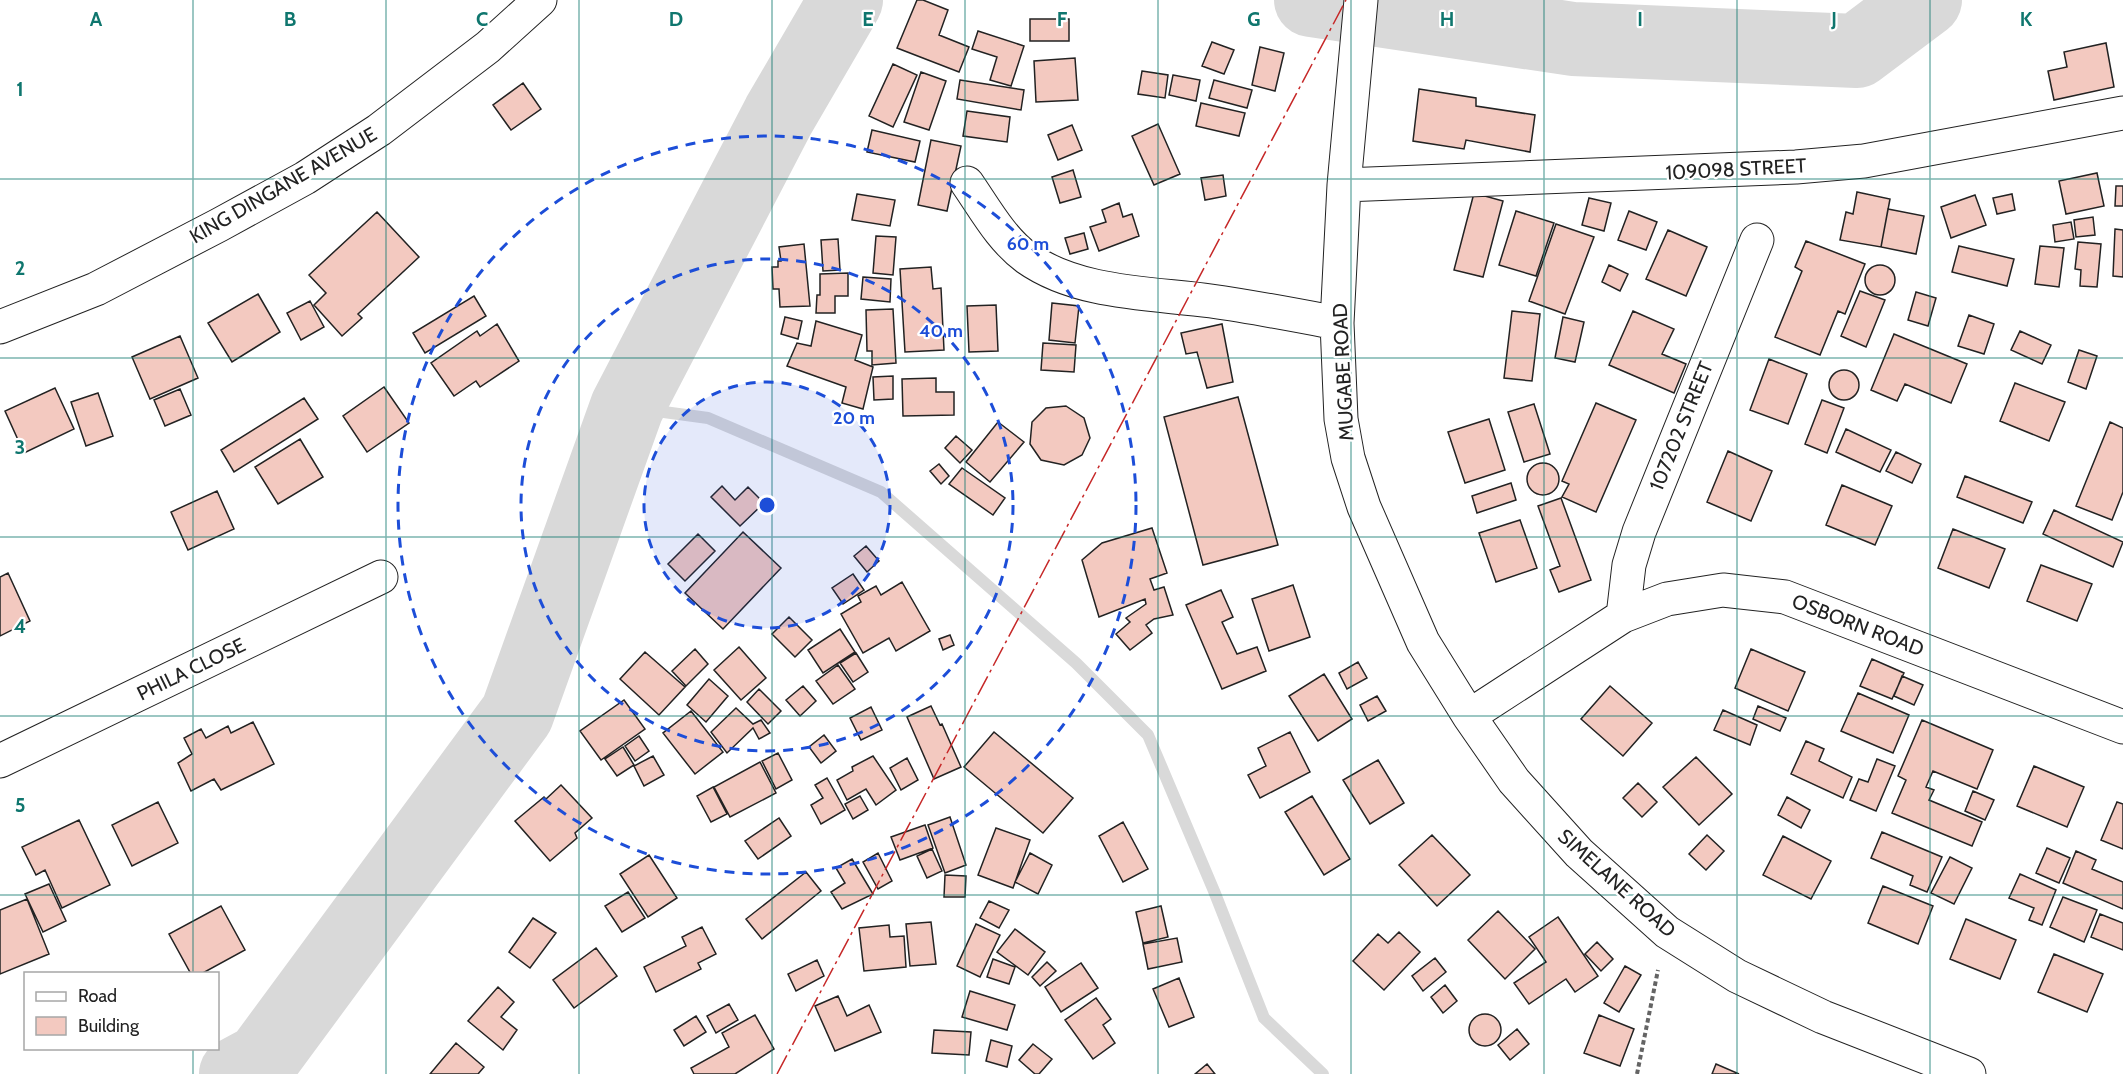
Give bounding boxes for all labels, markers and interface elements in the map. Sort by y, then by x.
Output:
text: A [90,7,103,31]
text: B [284,7,296,31]
text: C [476,7,488,31]
text: D [669,7,683,31]
text: E [862,7,874,31]
text: F [1057,7,1068,31]
text: G [1247,7,1261,31]
text: H [1440,7,1454,31]
text: I [1637,7,1643,31]
text: J [1830,7,1837,31]
text: K [2020,7,2033,31]
text: 1 [16,77,24,101]
street label: KING DINGANE AVENUE [185,122,381,248]
street label: 109098 STREET [1665,153,1807,185]
text: 60 m [1007,233,1049,255]
text: 2 [15,256,25,280]
street label: MUGABE ROAD [1327,302,1359,442]
text: 40 m [919,320,963,342]
street label: 107202 STREET [1644,358,1718,494]
text: 20 m [833,407,875,429]
text: 3 [15,435,25,459]
centre of rings [757,495,777,515]
street label: OSBORN ROAD [1789,589,1927,661]
text: 4 [14,614,26,638]
street label: PHILA CLOSE [133,632,249,706]
text: 5 [15,793,25,817]
street label: SIMELANE ROAD [1553,824,1681,942]
legend [24,972,219,1050]
text: Road [78,985,117,1007]
text: Building [78,1015,140,1037]

